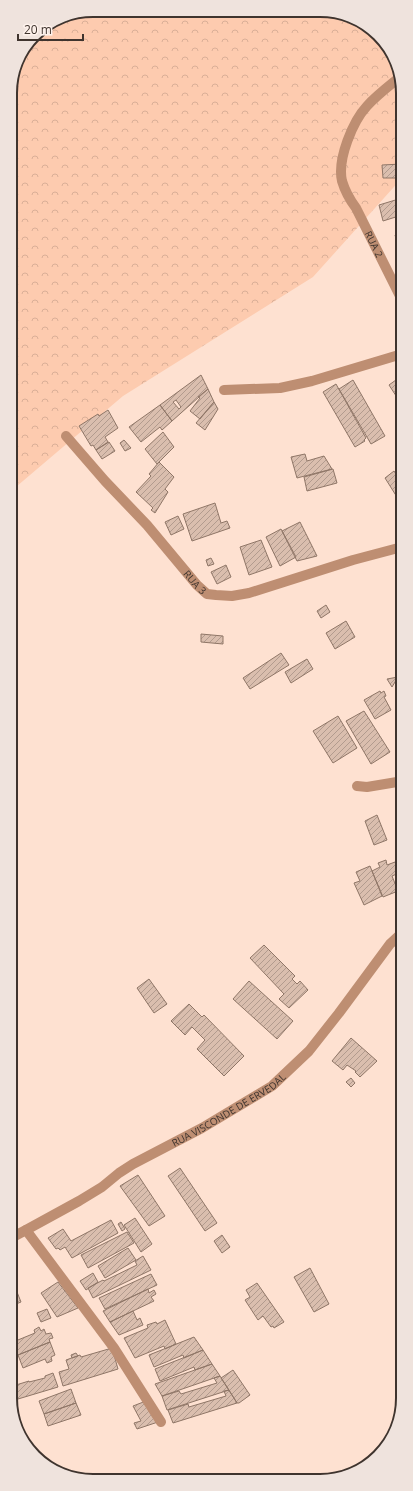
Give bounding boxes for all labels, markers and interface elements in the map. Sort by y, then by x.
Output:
scale bar [18,16,83,42]
text: 20 m [24,21,52,38]
street label: RUA 2 [361,228,387,260]
street label: RUA 3 [180,567,210,597]
street label: RUA VISCONDE DE ERVEDAL [169,1070,289,1150]

